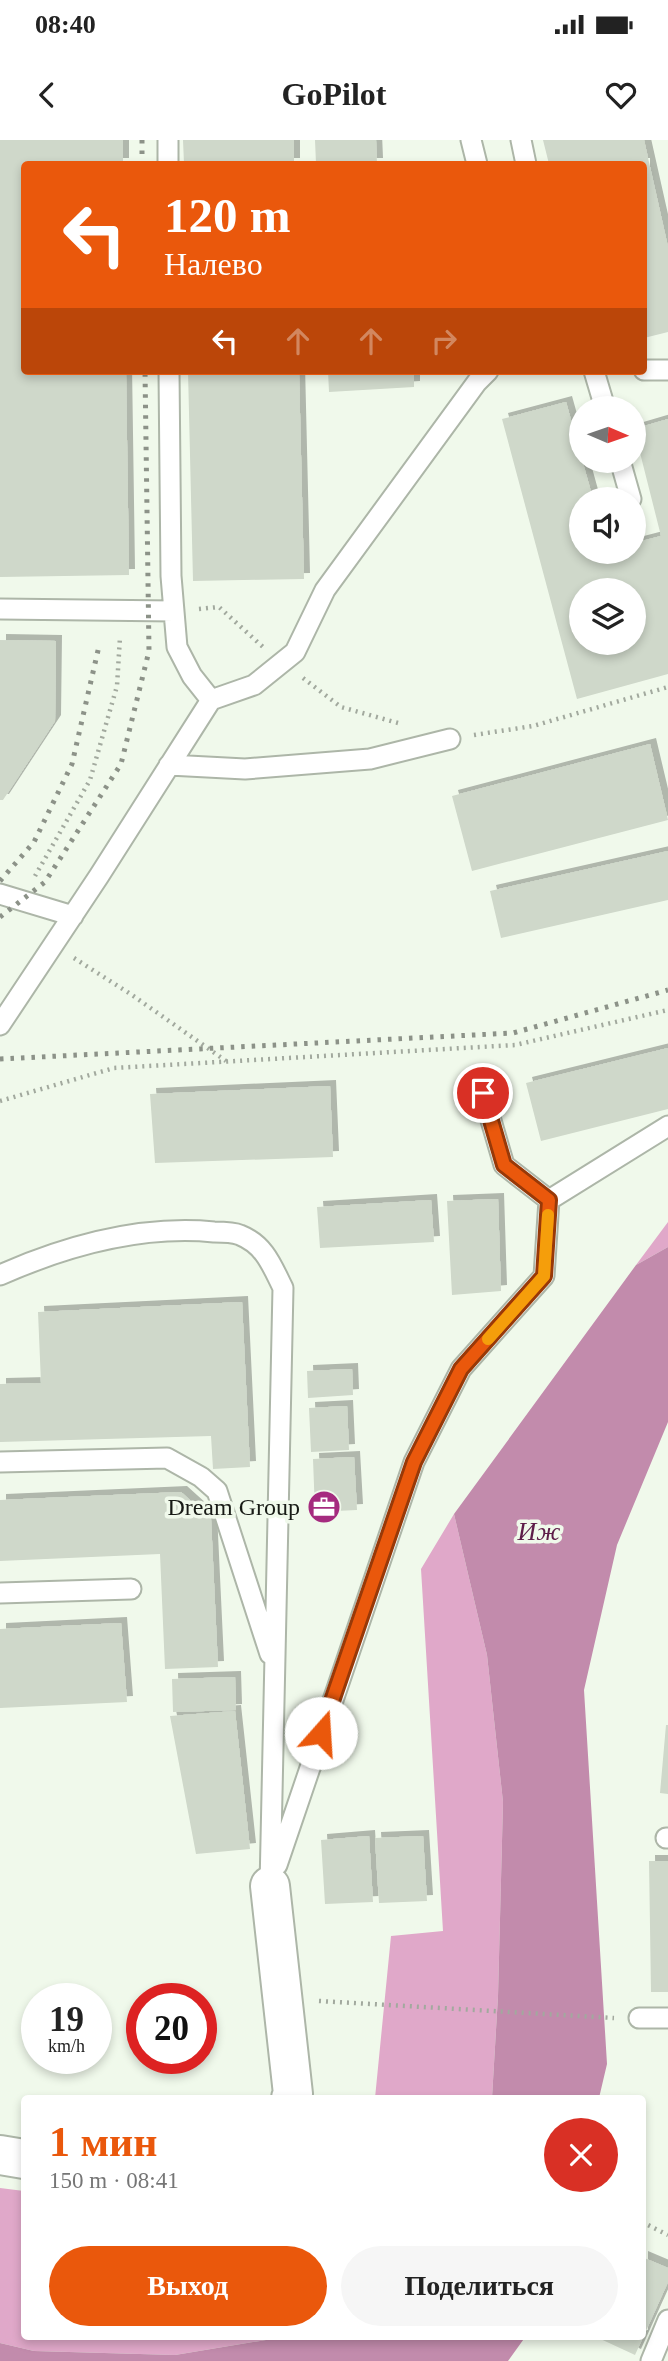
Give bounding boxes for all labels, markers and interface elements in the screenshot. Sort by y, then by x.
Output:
text: 08:40 [35,10,96,39]
icon: back [28,76,66,114]
text: GoPilot [282,76,386,112]
icon: heart [602,76,640,114]
text: 120 m [164,188,291,243]
icon: left [49,189,140,280]
text: Налево [164,246,263,282]
icon: left [206,322,244,360]
icon: ahead [279,322,317,360]
icon: ahead [352,322,390,360]
icon: right [425,322,463,360]
north arrow [569,396,646,472]
map controls [569,396,646,655]
button: sound [569,487,646,564]
button: layers [569,578,646,655]
pin [453,1063,513,1123]
icon: arrive [464,1074,502,1112]
office icon: Dream Group [305,1488,343,1526]
place label: Dream Group [167,1494,300,1520]
water label: Иж [517,1517,560,1546]
position arrow [284,1696,358,1770]
speed limit sign: 20 [126,1983,217,2074]
text: 19 [49,2000,84,2039]
text: km/h [48,2036,85,2056]
button: close [544,2118,618,2192]
text: 1 мин [49,2119,158,2165]
text: 150 m · 08:41 [49,2168,179,2193]
button: Выход [49,2246,327,2326]
button: Поделиться [341,2246,618,2326]

